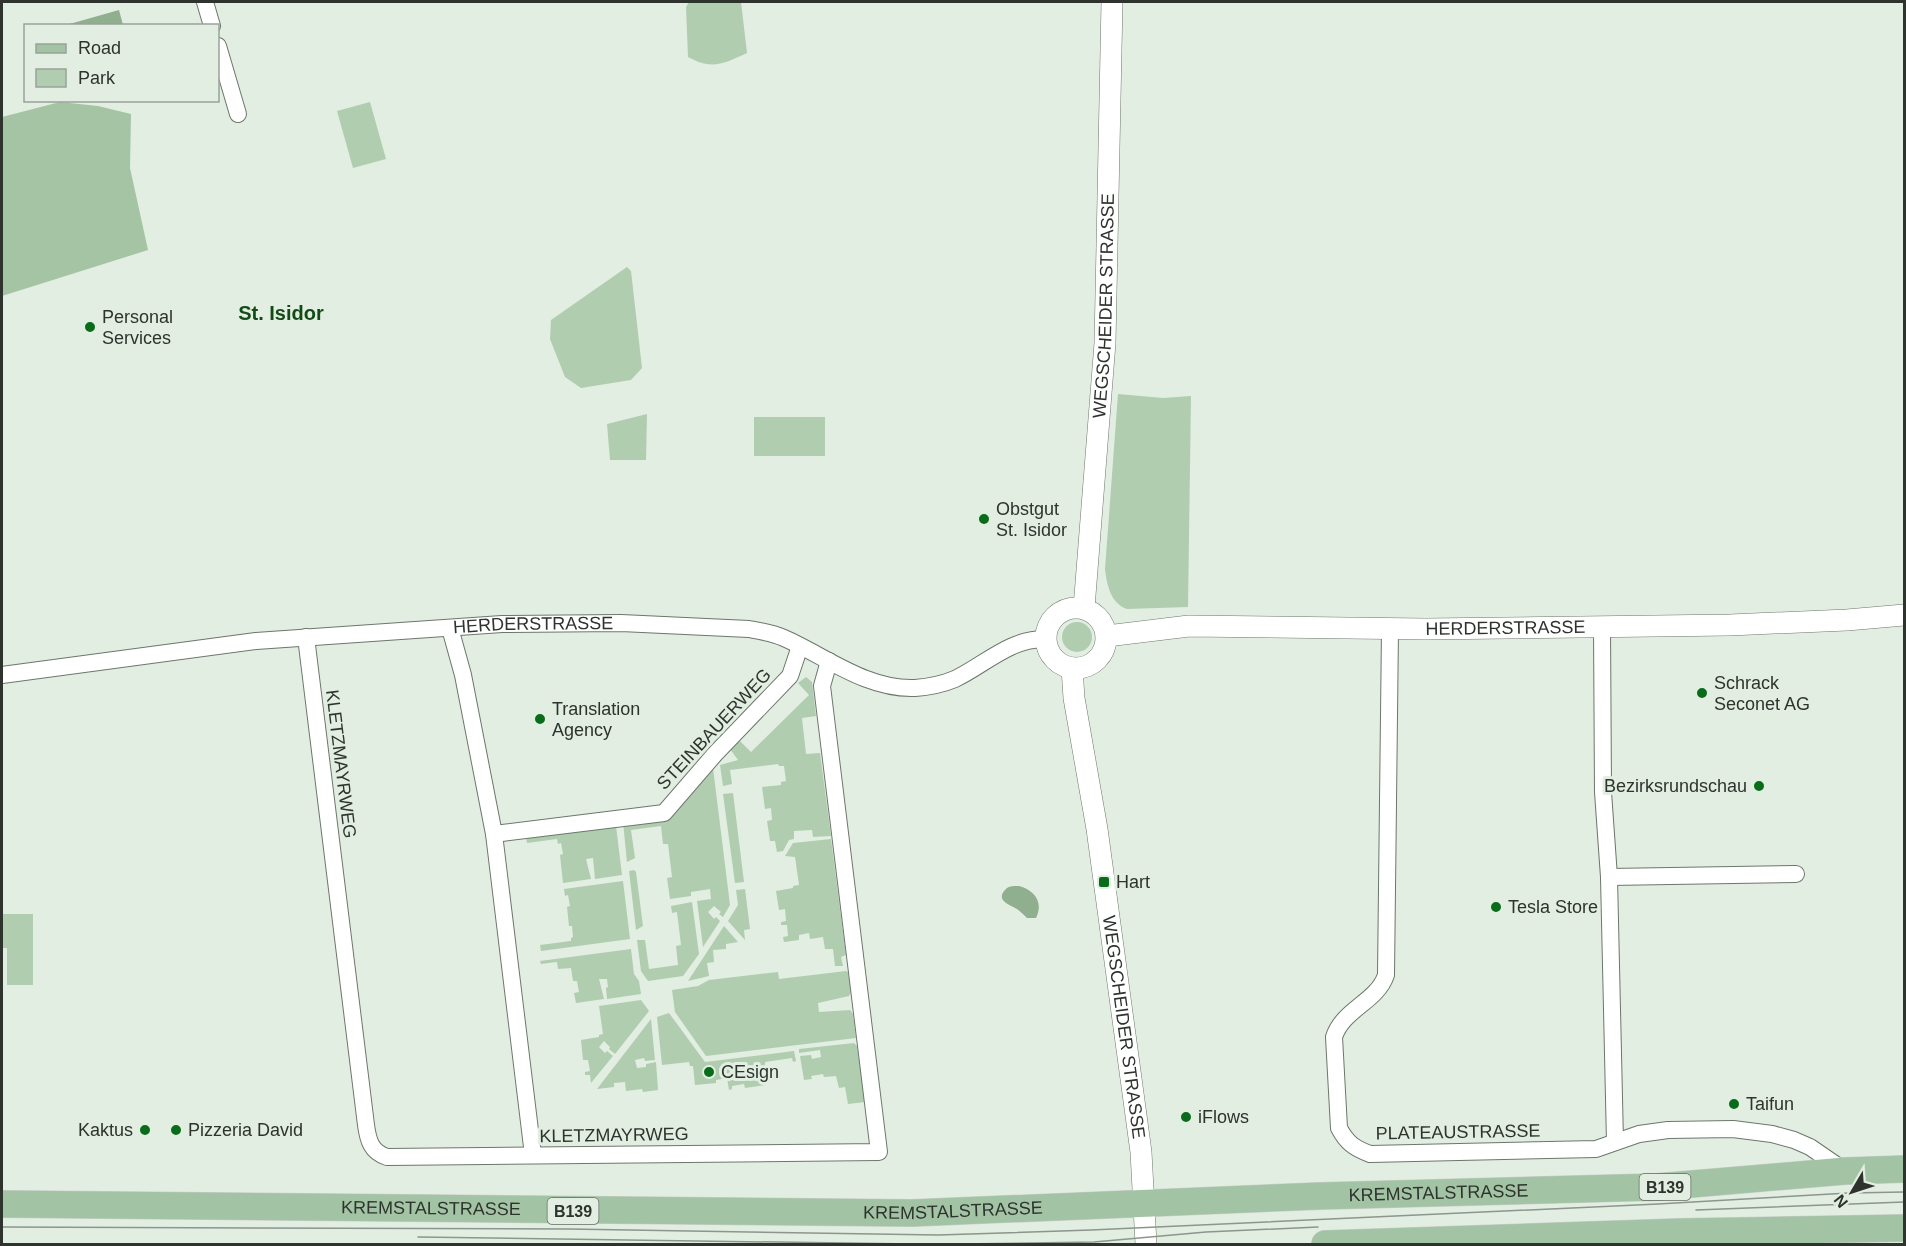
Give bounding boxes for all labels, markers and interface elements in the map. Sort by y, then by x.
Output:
legend [24,24,219,102]
text: Road [78,38,121,58]
text: Park [78,68,116,88]
street label: WEGSCHEIDER STRASSE [1089,193,1118,419]
district label: St. Isidor [238,302,324,324]
place label: Personal Services [102,307,173,348]
marker: Personal Services [83,320,97,334]
place label: Obstgut St. Isidor [996,499,1067,540]
marker: Obstgut St. Isidor [977,512,991,526]
street label: HERDERSTRASSE [453,613,613,637]
street label: HERDERSTRASSE [1425,617,1586,639]
street label: STEINBAUERWEG [653,665,775,793]
place label: Schrack Seconet AG [1714,673,1810,714]
marker: Schrack Seconet AG [1695,686,1709,700]
street label: KLETZMAYRWEG [322,689,360,839]
place label: Translation Agency [552,699,640,740]
marker: Translation Agency [533,712,547,726]
place label: Bezirksrundschau [1604,776,1747,796]
marker: Bezirksrundschau [1752,779,1766,793]
place label: Hart [1116,872,1150,892]
marker: Hart [1097,875,1111,889]
place label: Tesla Store [1508,897,1598,917]
marker: Tesla Store [1489,900,1503,914]
street label: WEGSCHEIDER STRASSE [1099,914,1149,1140]
place label: CEsign [721,1062,779,1082]
marker: CEsign [702,1065,716,1079]
place label: Taifun [1746,1094,1794,1114]
marker: Taifun [1727,1097,1741,1111]
place label: iFlows [1198,1107,1249,1127]
marker: iFlows [1179,1110,1193,1124]
place label: Kaktus [78,1120,133,1140]
place label: Pizzeria David [188,1120,303,1140]
street label: PLATEAUSTRASSE [1375,1121,1541,1143]
marker: Kaktus [138,1123,152,1137]
marker: Pizzeria David [169,1123,183,1137]
street label: KLETZMAYRWEG [539,1124,689,1146]
north arrow [1822,1162,1882,1222]
road number: B139 [1640,1174,1690,1200]
street label: KREMSTALSTRASSE [1348,1180,1529,1205]
text: N [1830,1191,1851,1211]
street label: KREMSTALSTRASSE [341,1197,521,1219]
road number: B139 [548,1198,598,1224]
street label: KREMSTALSTRASSE [863,1198,1043,1223]

